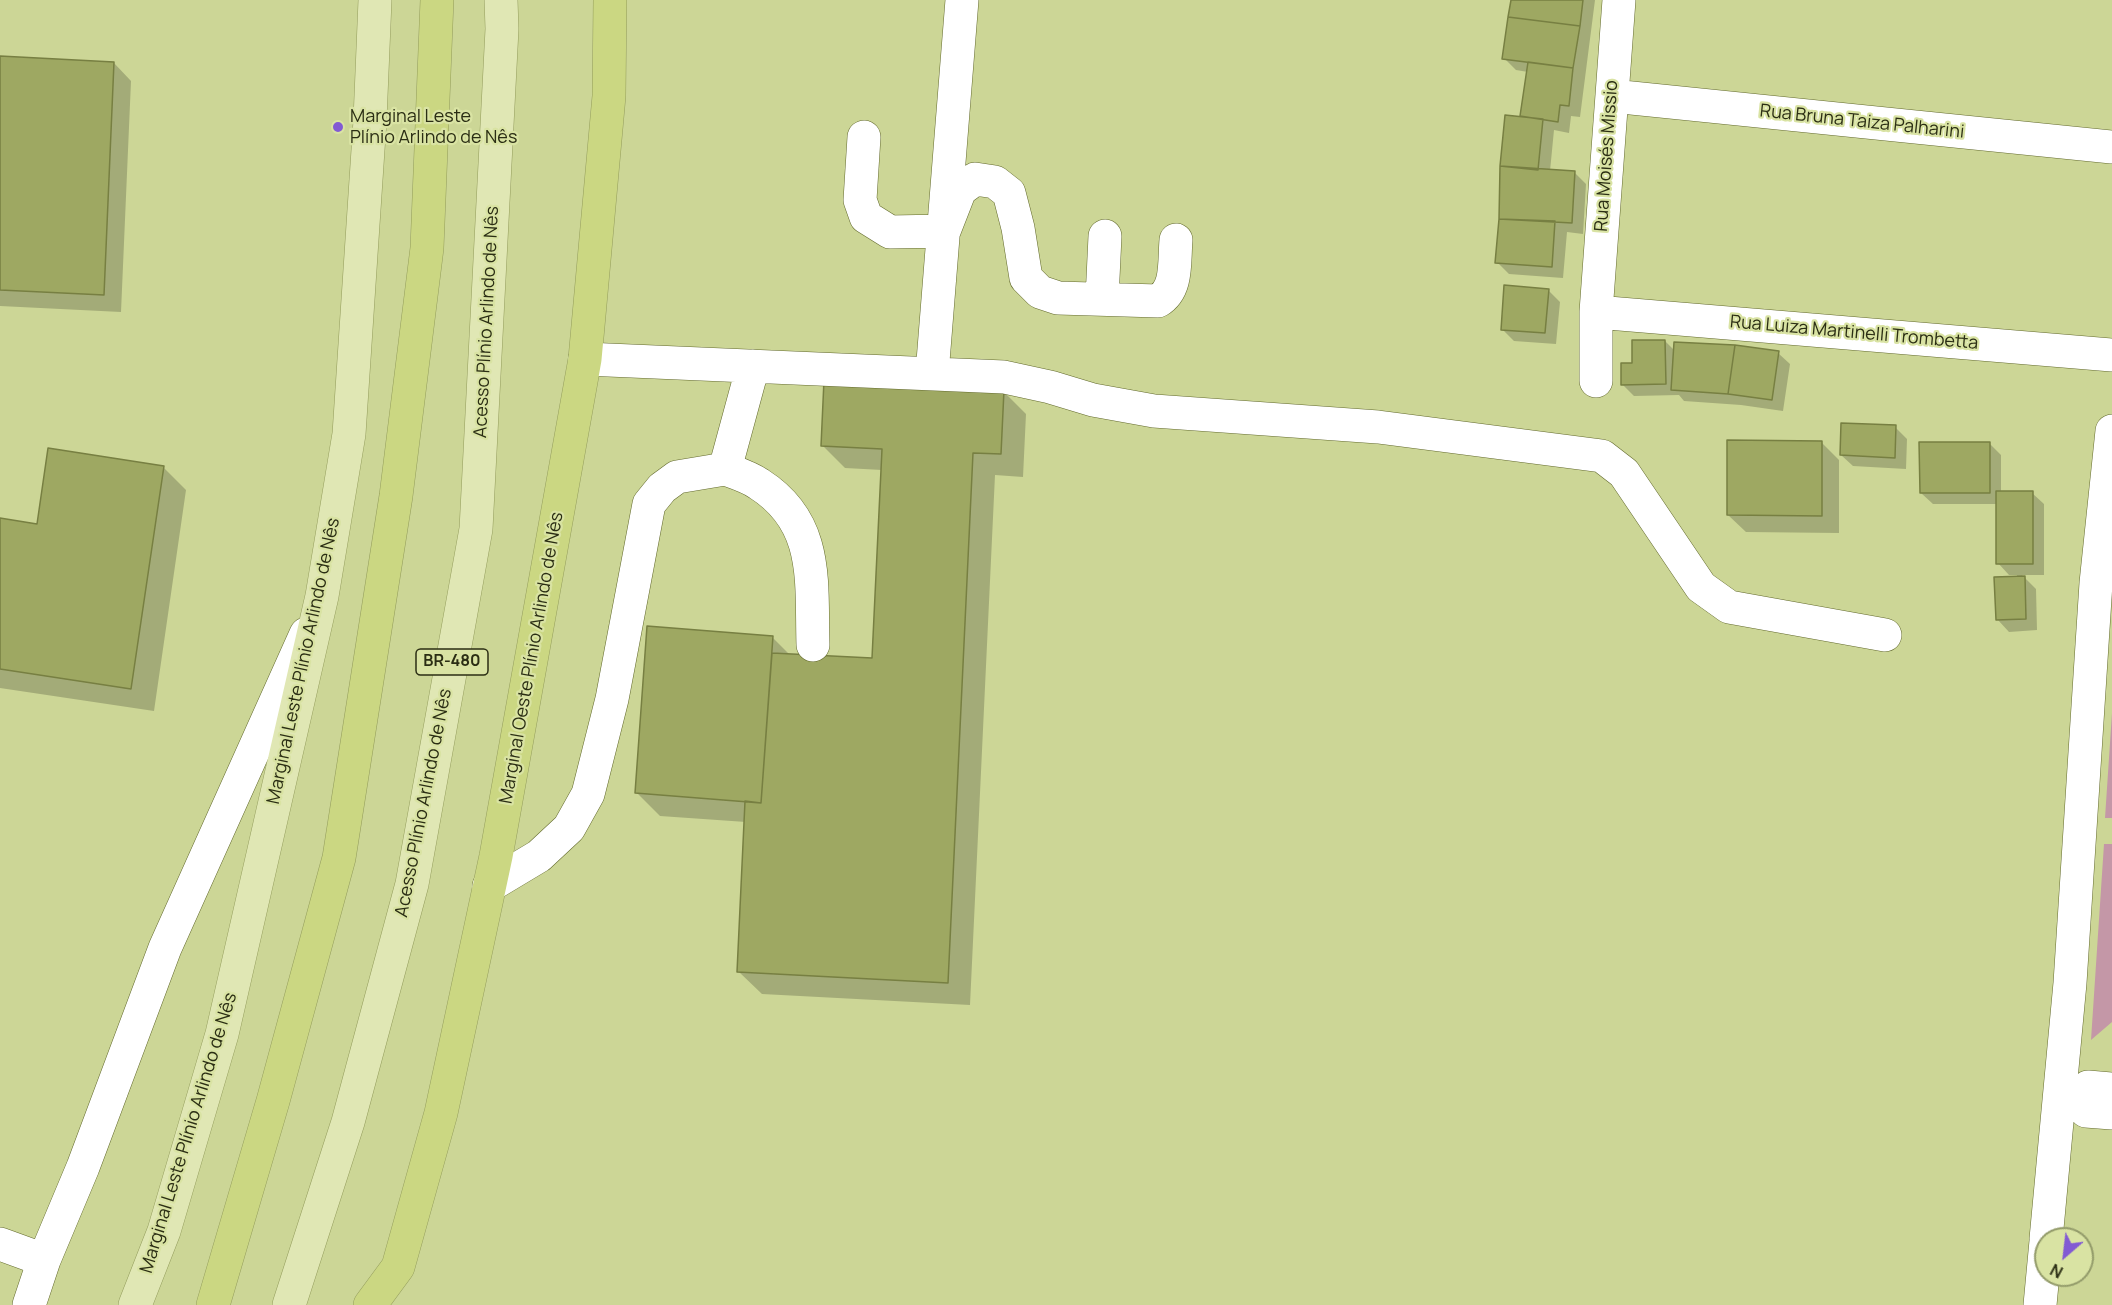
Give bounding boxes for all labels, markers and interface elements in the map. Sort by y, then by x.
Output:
street label: Rua Moisés Missio [1591,80,1623,232]
street label: Rua Bruna Taiza Palharini [1759,101,1965,143]
place label: Marginal Leste Plínio Arlindo de Nês [350,106,517,148]
marker: Marginal Leste Plínio Arlindo de Nês [331,120,345,134]
street label: Acesso Plínio Arlindo de Nês [470,206,504,438]
street label: Rua Luiza Martinelli Trombetta [1729,311,1979,355]
street label: Marginal Oeste Plínio Arlindo de Nês [496,510,568,806]
street label: Marginal Leste Plínio Arlindo de Nês [263,516,345,806]
road number: BR-480 [416,649,488,675]
street label: Acesso Plínio Arlindo de Nês [391,687,457,919]
street label: Marginal Leste Plínio Arlindo de Nês [136,990,242,1276]
north arrow [2034,1227,2094,1287]
text: N [2046,1259,2067,1284]

